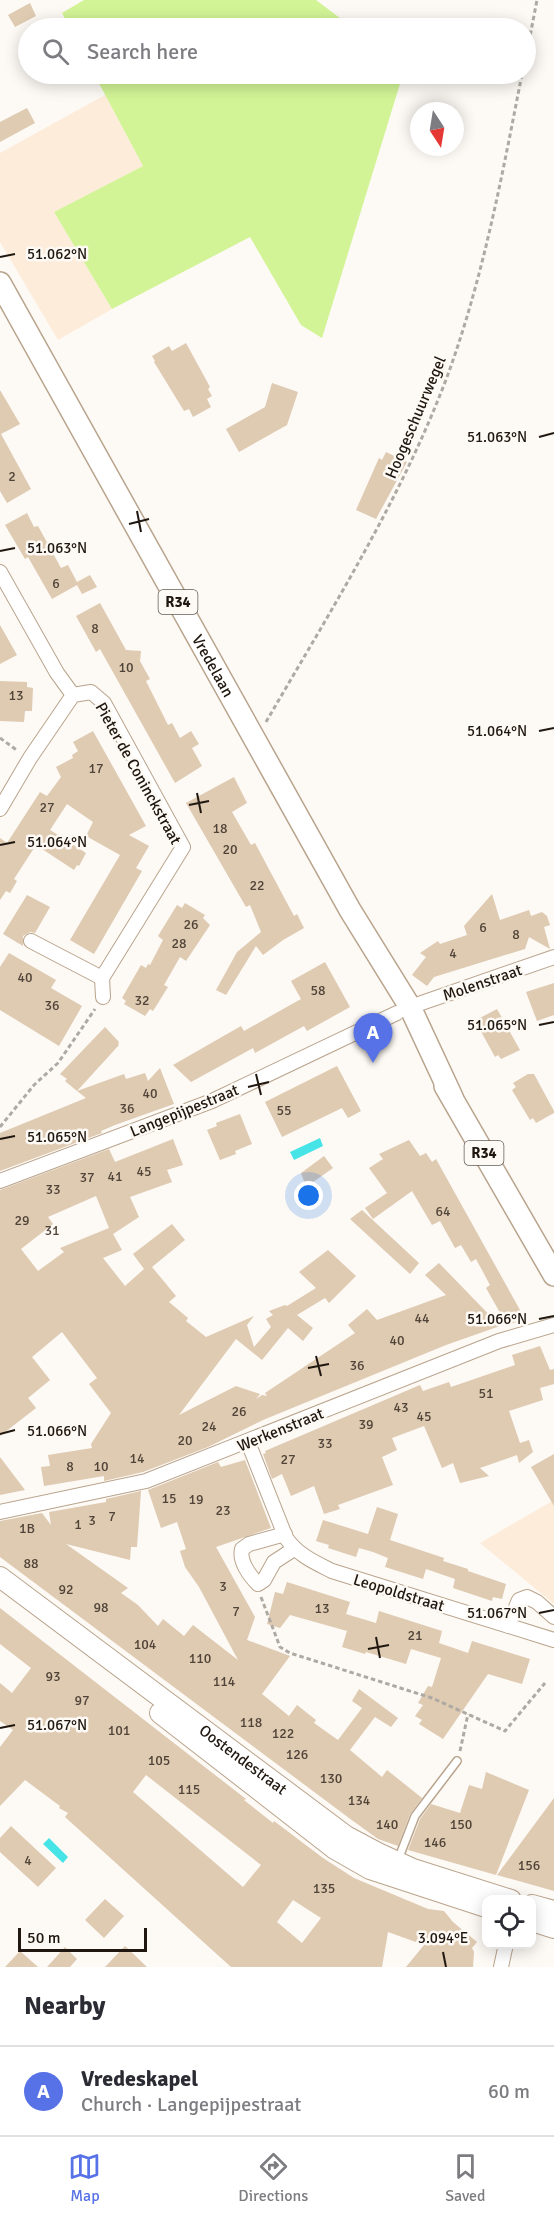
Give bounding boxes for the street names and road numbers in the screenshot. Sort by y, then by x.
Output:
street label: Hoogeschuurwegel [381,353,451,482]
road number: R34 [158,590,198,614]
street label: Vredelaan [187,631,238,701]
street label: Pieter de Coninckstraat [91,699,186,848]
street label: Molenstraat [440,960,525,1006]
street label: Langepijpestraat [127,1080,242,1142]
road number: R34 [464,1141,504,1165]
street label: Werkenstraat [234,1403,327,1456]
street label: Leopoldstraat [351,1570,447,1616]
street label: Oostendestraat [195,1721,291,1800]

